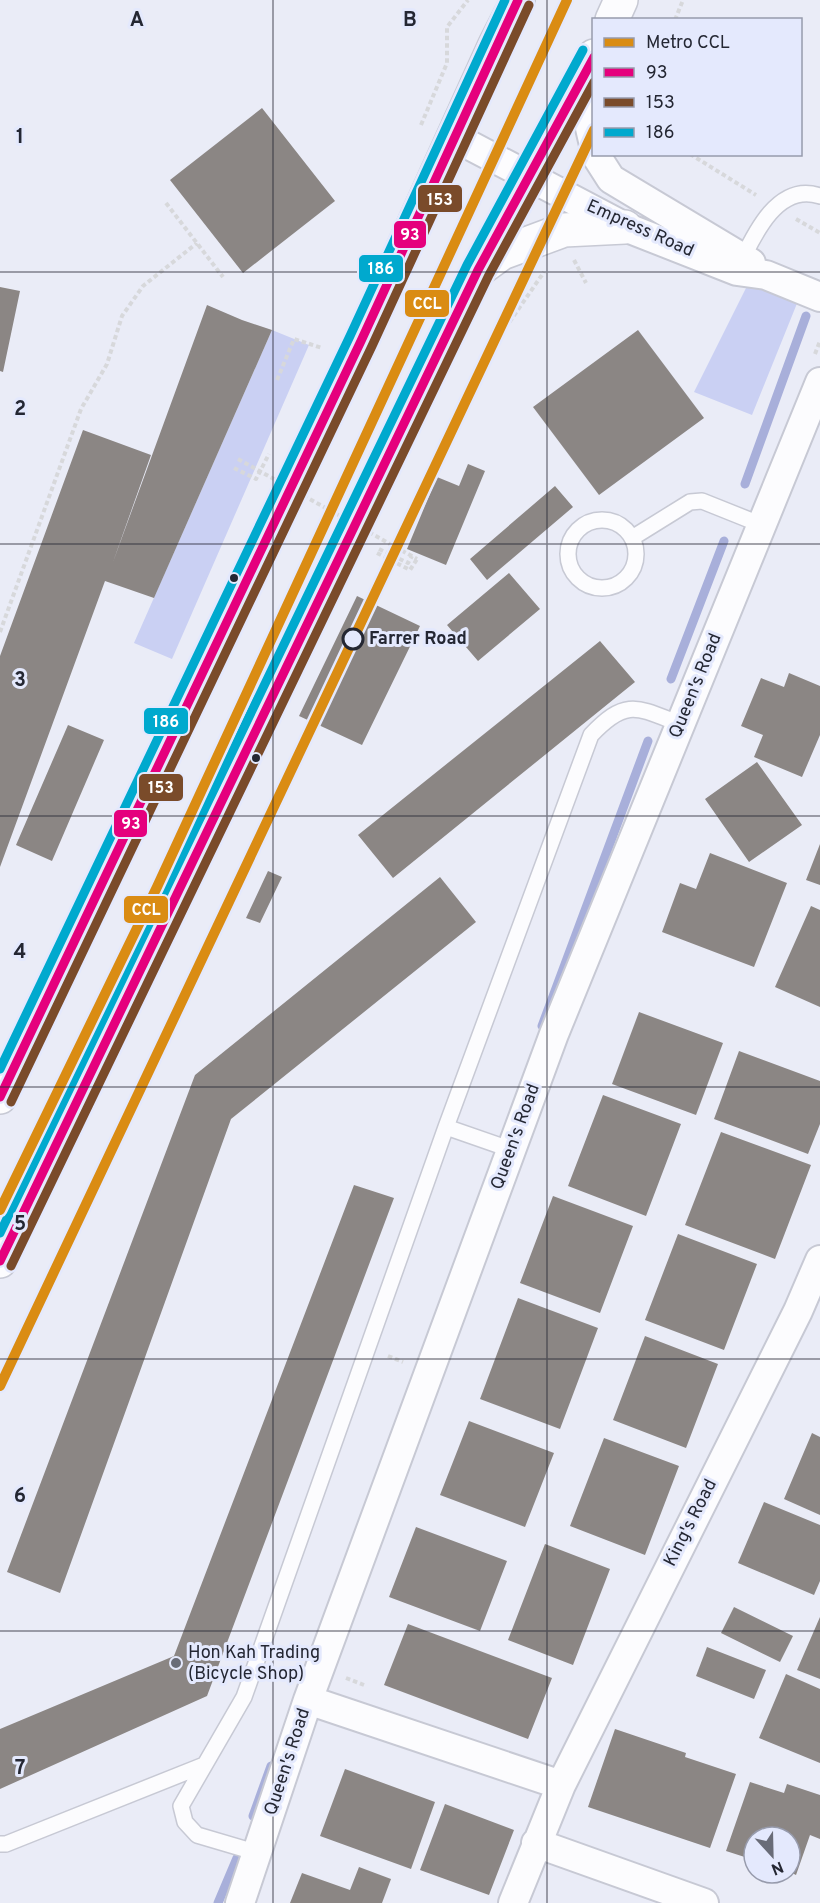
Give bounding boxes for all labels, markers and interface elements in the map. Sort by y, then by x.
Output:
text: A [130,8,144,34]
text: B [403,8,417,34]
legend [592,18,802,156]
text: Metro CCL [646,32,730,55]
text: 93 [646,62,668,85]
text: 153 [646,92,675,115]
text: 186 [646,122,674,145]
text: 1 [16,125,24,151]
line badge: 153 [417,184,463,213]
text: 153 [427,191,453,211]
street label: Empress Road [583,195,697,263]
line badge: 93 [393,220,427,249]
text: 93 [400,226,420,246]
line badge: 186 [358,254,404,283]
text: 186 [368,260,394,280]
line badge: CCL [404,289,450,318]
text: CCL [412,295,442,315]
text: 2 [14,397,26,423]
unlabelled marker [228,572,240,584]
marker: Farrer Road [342,628,364,650]
place label: Farrer Road [369,628,467,651]
street label: Queen's Road [664,630,728,742]
text: 3 [14,668,26,694]
line badge: 186 [143,707,189,735]
text: 186 [153,713,179,733]
unlabelled marker [250,752,262,764]
line badge: 153 [138,773,184,802]
text: 153 [148,779,174,799]
line badge: 93 [113,809,148,838]
text: 93 [121,815,141,835]
line badge: CCL [123,895,169,924]
text: CCL [131,901,161,921]
text: 4 [14,940,26,966]
street label: Queen's Road [486,1081,546,1193]
text: 5 [14,1212,26,1238]
street label: King's Road [659,1475,723,1571]
text: 6 [14,1484,26,1510]
place label: Hon Kah Trading (Bicycle Shop) [188,1642,320,1686]
marker: Hon Kah Trading (Bicycle Shop) [169,1656,183,1670]
street label: Queen's Road [260,1705,316,1819]
text: 7 [15,1756,25,1782]
north arrow [742,1825,802,1885]
text: N [768,1856,786,1878]

